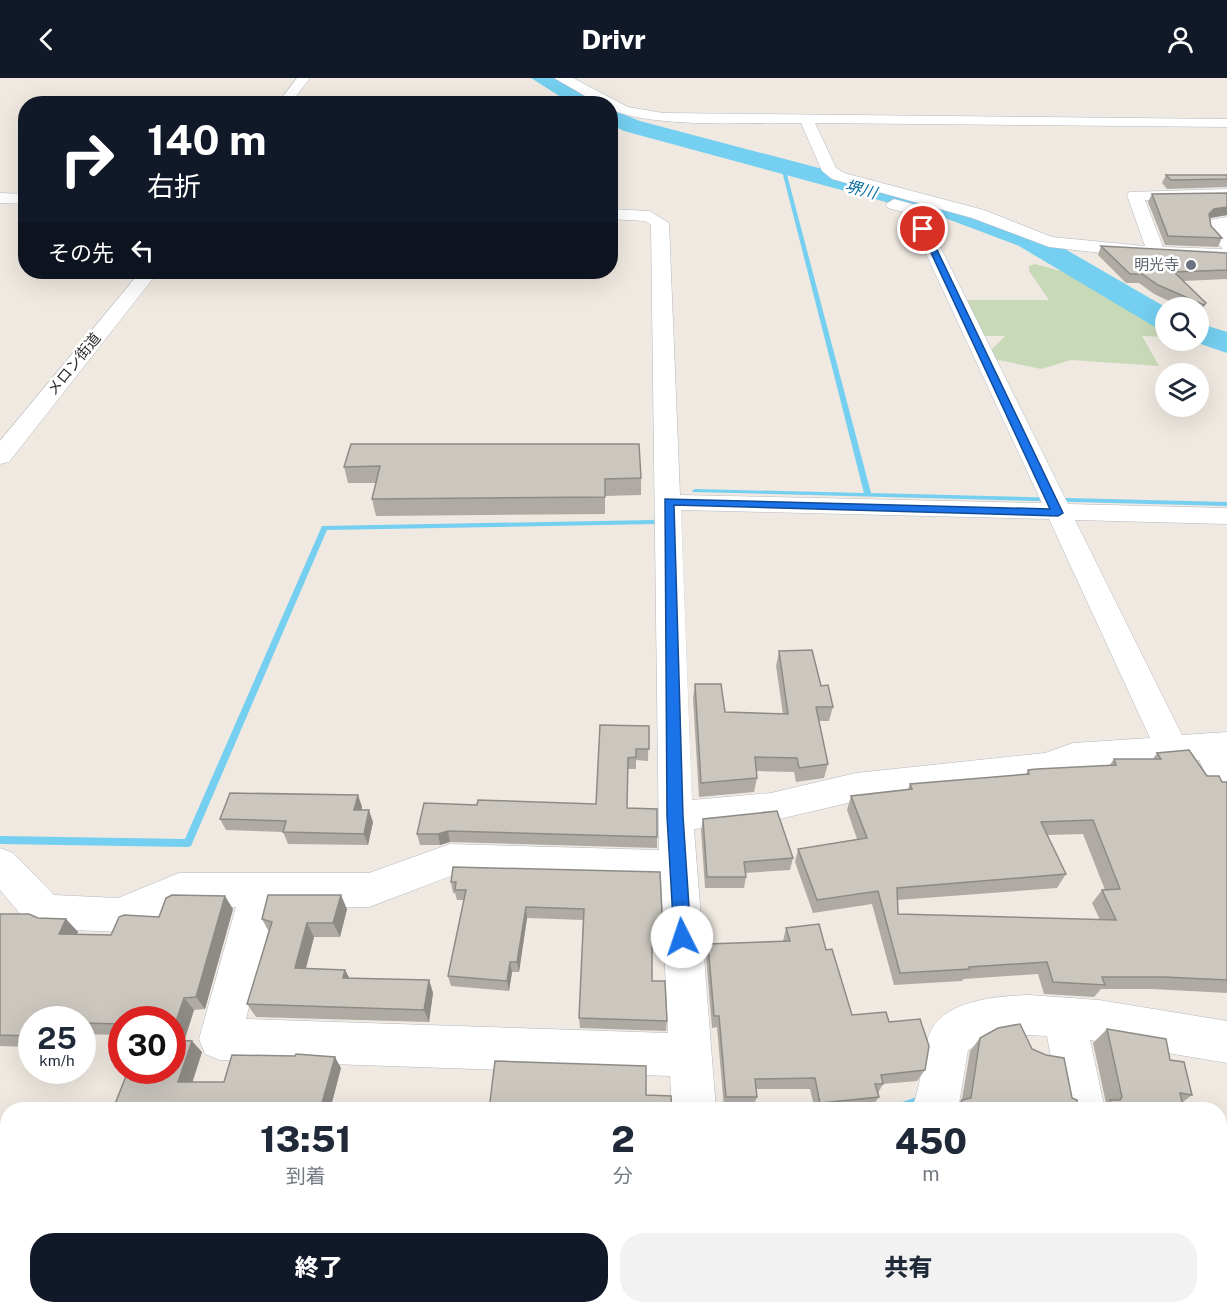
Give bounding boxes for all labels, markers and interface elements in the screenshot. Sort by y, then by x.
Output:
icon: back [30,23,63,56]
text: Drivr [581,23,646,55]
icon: person [1164,23,1197,56]
text: 140 m [147,115,267,164]
icon: right [48,120,126,198]
text: 右折 [147,170,201,202]
water label: 堺川 [843,176,881,203]
pin [897,203,948,254]
icon: arrive [906,212,939,245]
icon: left [126,234,159,267]
text: その先 [48,240,114,266]
place label: 明光寺 [1134,256,1179,273]
marker: 明光寺 [1184,258,1198,272]
map controls [1155,297,1209,417]
button: search [1155,297,1209,351]
street label: メロン街道 [43,329,104,398]
button: layers [1155,363,1209,417]
position arrow [650,905,714,969]
speed limit sign: 30 [108,1006,186,1084]
text: 25 [37,1020,77,1056]
text: km/h [39,1052,75,1069]
text: 13:51 [260,1118,351,1160]
text: 2 [611,1118,635,1160]
text: 450 [895,1120,967,1162]
text: m [922,1162,940,1186]
text: 到着 [286,1164,326,1188]
text: 分 [613,1164,633,1188]
button: 終了 [30,1233,608,1302]
button: 共有 [620,1233,1197,1302]

